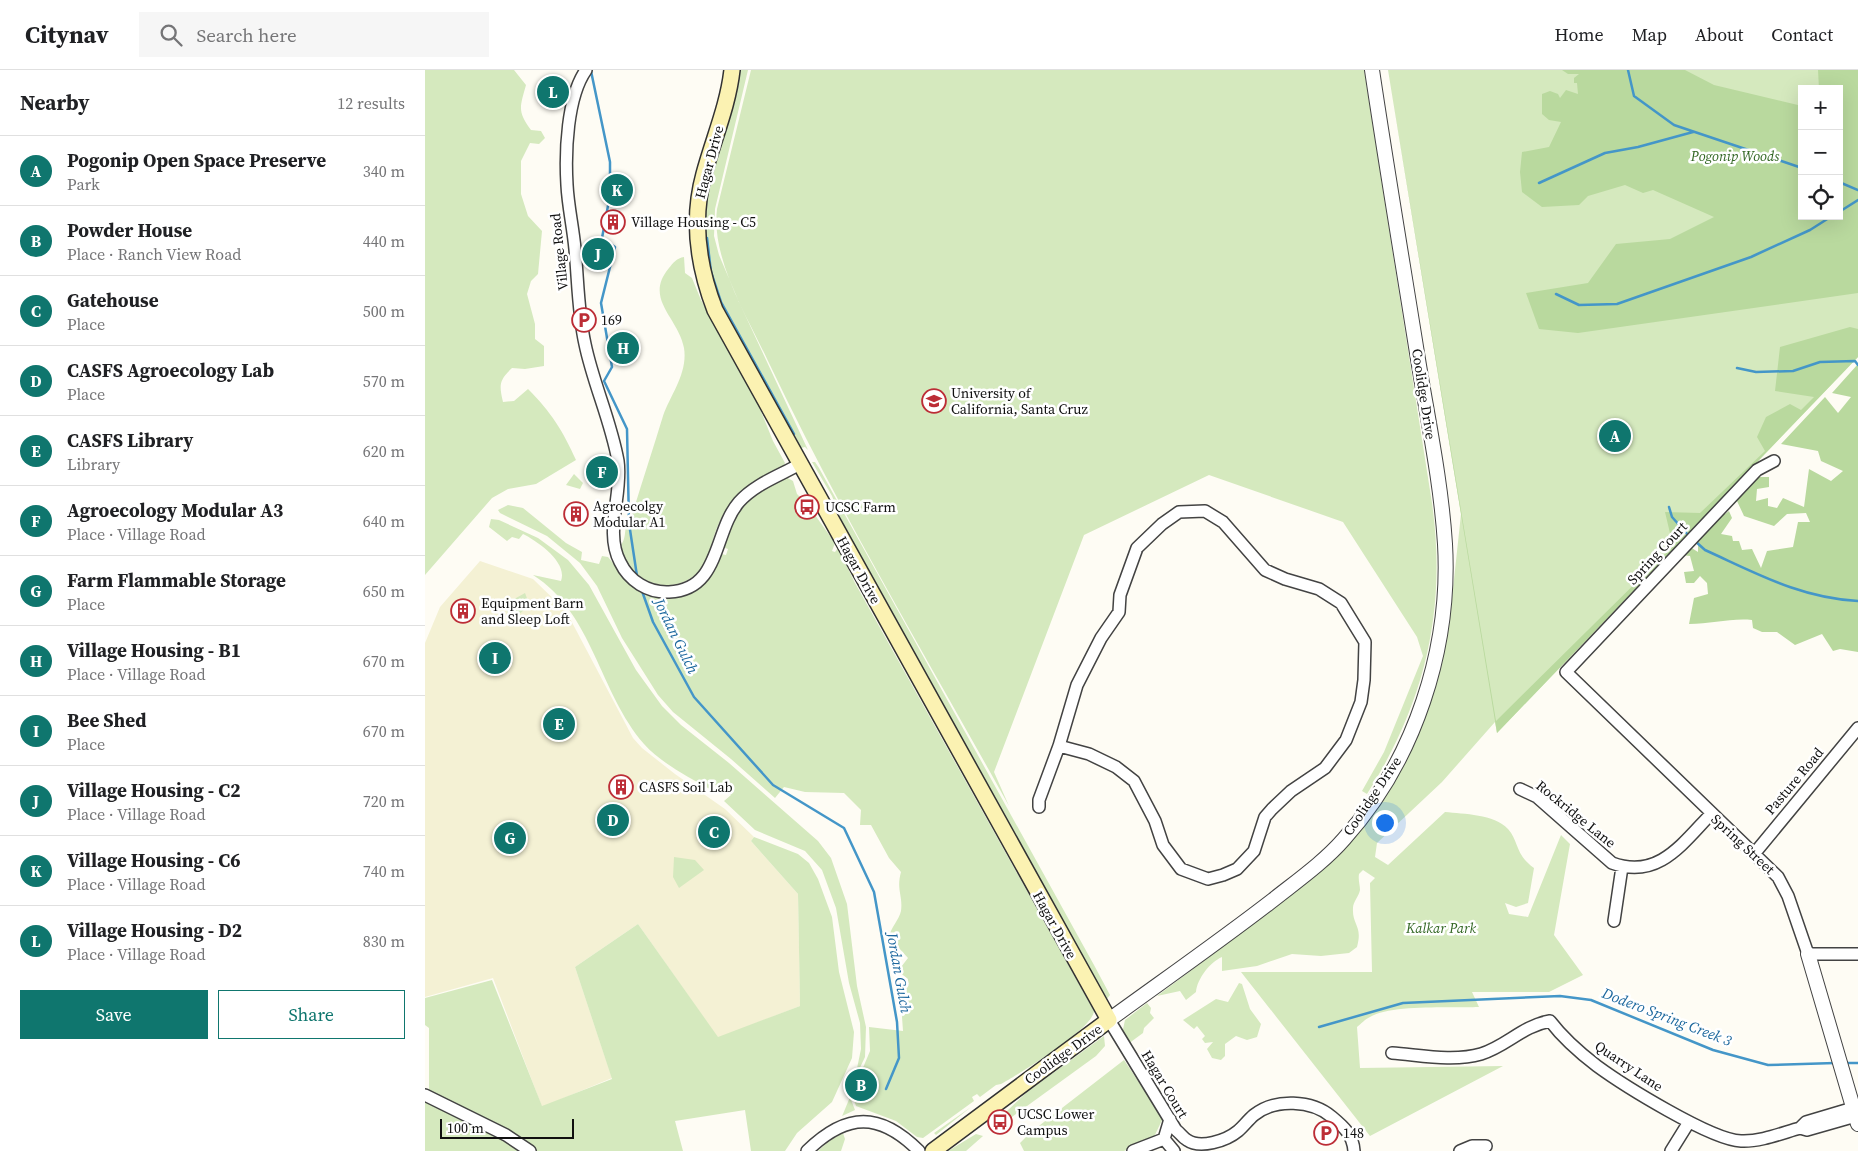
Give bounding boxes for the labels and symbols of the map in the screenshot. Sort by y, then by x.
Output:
pin: L [537,73,569,111]
street label: Hagar Drive [690,123,728,201]
park label: Pogonip Woods [1690,146,1780,166]
pin: K [601,171,633,209]
building icon: Village Housing - C5 [600,209,626,235]
street label: Village Road [545,212,573,292]
place label: Village Housing - C5 [631,212,756,232]
pin: J [582,235,614,273]
parking icon: 169 [571,307,597,333]
place label: 169 [601,310,622,330]
pin: H [607,329,639,367]
street label: Coolidge Drive [1407,347,1441,441]
place label: University of California, Santa Cruz [951,383,1088,419]
school or university icon: University of California, Santa Cruz [921,388,947,414]
pin: A [1599,417,1631,455]
pin: F [586,453,618,491]
bus stop icon: UCSC Farm [794,494,820,520]
place label: Agroecolgy Modular A1 [593,496,666,532]
place label: UCSC Farm [825,497,896,517]
building icon: Agroecolgy Modular A1 [563,501,589,527]
street label: Spring Court [1623,517,1692,589]
street label: Hagar Drive [832,532,886,608]
place label: Equipment Barn and Sleep Loft [481,593,584,629]
water label: Jordan Gulch [648,593,704,677]
building icon: Equipment Barn and Sleep Loft [450,598,476,624]
pin: I [479,639,511,677]
pin: E [543,705,575,743]
street label: Pasture Road [1760,743,1828,819]
street label: Coolidge Drive [1338,752,1406,840]
building icon: CASFS Soil Lab [608,774,634,800]
street label: Rockridge Lane [1532,776,1620,852]
place label: CASFS Soil Lab [639,777,733,797]
pin: D [597,801,629,839]
street label: Spring Street [1707,809,1780,879]
your location [1372,810,1398,836]
pin: C [698,813,730,851]
pin: G [494,819,526,857]
street label: Hagar Drive [1028,887,1082,963]
park label: Kalkar Park [1405,918,1476,938]
water label: Jordan Gulch [882,929,917,1015]
water label: Dodero Spring Creek 3 [1598,982,1736,1051]
street label: Coolidge Drive [1020,1019,1106,1089]
street label: Quarry Lane [1591,1036,1667,1096]
street label: Hagar Court [1137,1046,1193,1122]
pin: B [845,1066,877,1104]
place label: UCSC Lower Campus [1017,1104,1094,1140]
bus stop icon: UCSC Lower Campus [987,1109,1013,1135]
scale bar [440,1116,574,1139]
parking icon: 148 [1313,1120,1339,1146]
place label: 148 [1343,1123,1364,1143]

